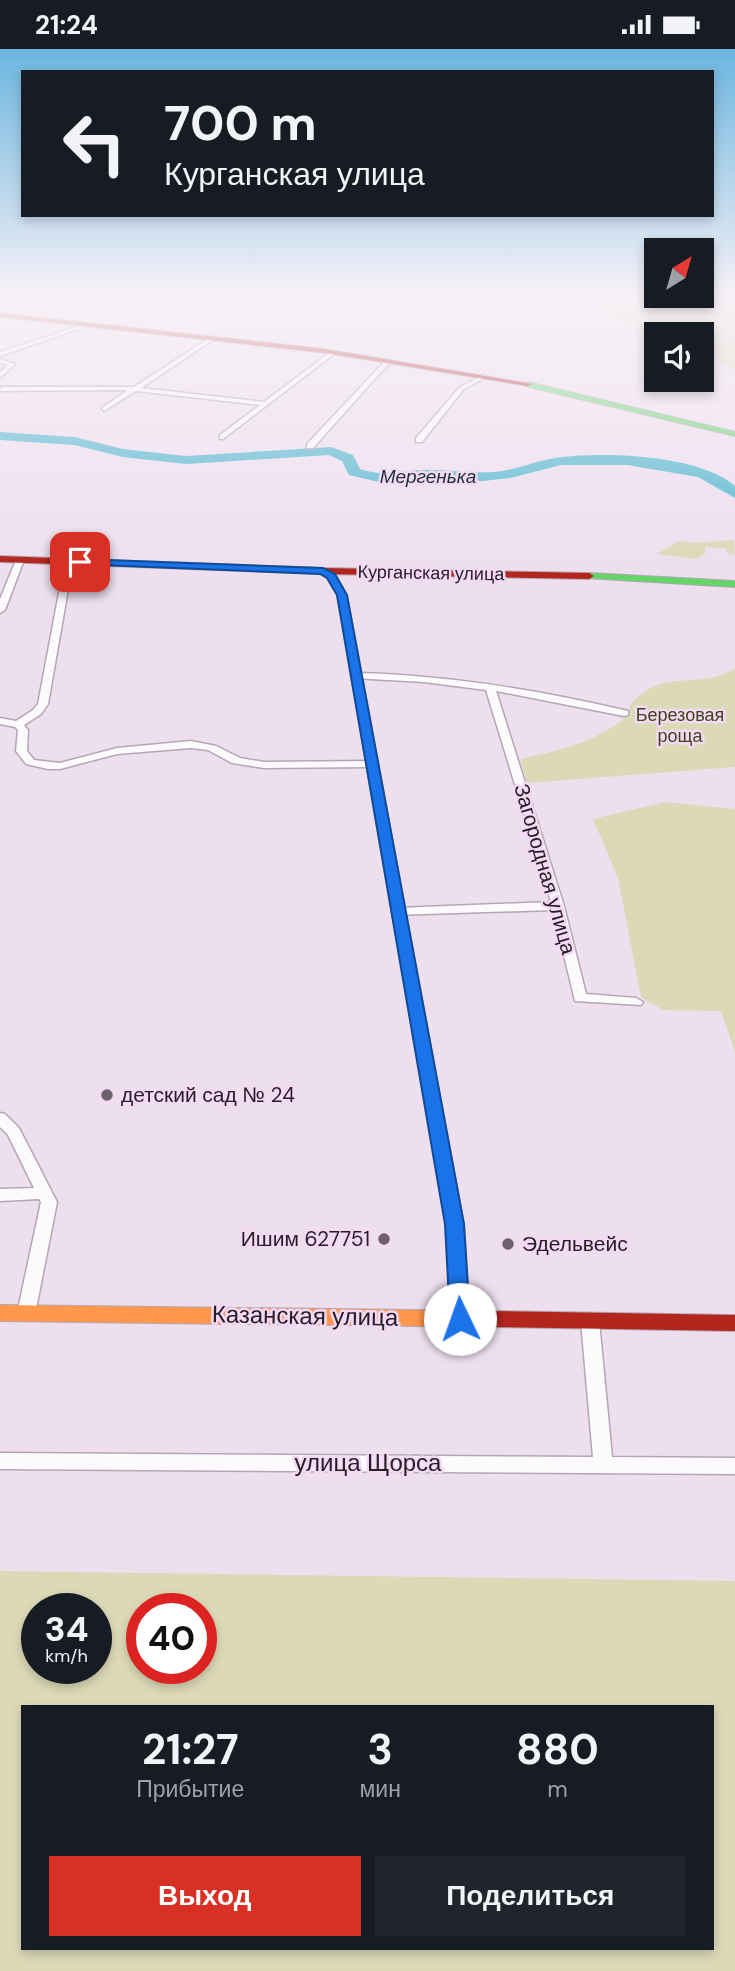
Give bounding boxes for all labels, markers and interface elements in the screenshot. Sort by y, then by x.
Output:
text: 21:24 [35,8,98,42]
text: 700 m [164,91,317,155]
icon: left [49,98,140,189]
text: Курганская улица [164,153,425,195]
north arrow [644,238,714,308]
map controls [644,238,714,392]
button: sound [644,322,714,392]
water label: Мергенька [380,464,476,489]
pin [50,532,110,592]
icon: arrive [61,543,99,581]
street label: Курганская улица [357,560,506,586]
park label: Березовая роща [636,703,724,748]
street label: Загородная улица [507,780,583,958]
place label: детский сад № 24 [121,1081,295,1109]
marker: детский сад № 24 [99,1087,115,1103]
place label: Ишим 627751 [241,1225,370,1253]
place label: Эдельвейс [522,1230,628,1258]
marker: Ишим 627751 [376,1231,392,1247]
marker: Эдельвейс [500,1236,516,1252]
position arrow [423,1282,497,1356]
street label: Казанская улица [212,1298,399,1333]
street label: улица Щорса [295,1447,442,1478]
speed limit sign: 40 [126,1593,217,1684]
text: 34 [45,1606,88,1652]
text: km/h [45,1644,88,1668]
text: 21:27 [142,1722,239,1777]
text: 3 [367,1722,393,1777]
text: 880 [516,1722,599,1777]
text: Прибытие [136,1774,244,1804]
text: мин [359,1774,401,1804]
text: m [547,1774,568,1804]
button: Выход [49,1856,361,1936]
button: Поделиться [375,1856,686,1936]

